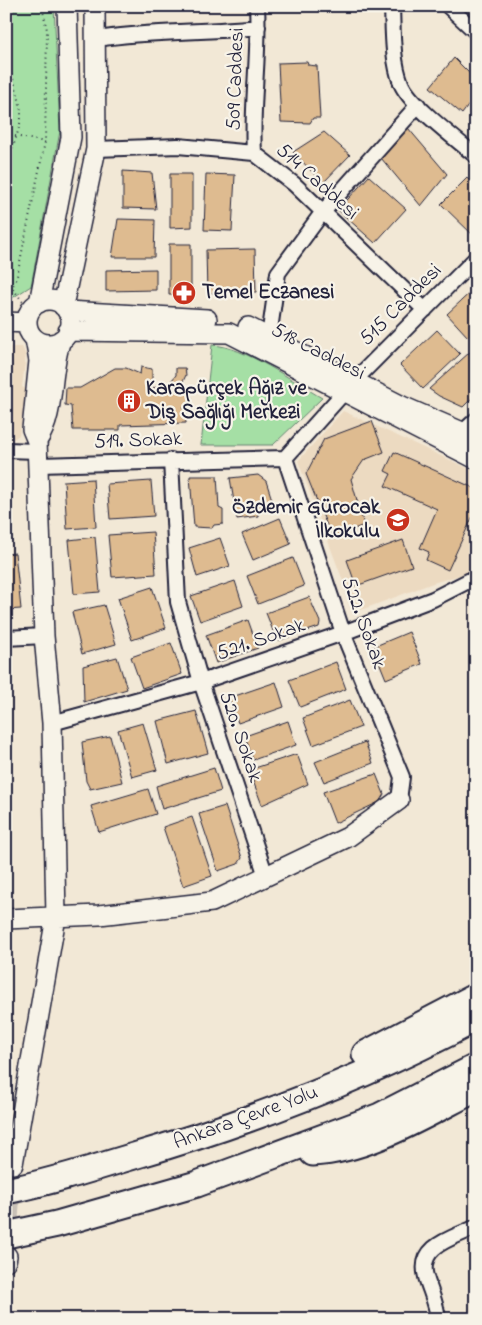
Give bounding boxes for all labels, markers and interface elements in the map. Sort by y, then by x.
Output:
street label: 509 Caddesi [219,27,253,131]
street label: 514 Caddesi [269,136,365,228]
street label: 515 Caddesi [353,257,449,353]
place label: Temel Eczanesi [202,278,335,308]
pharmacy icon: Temel Eczanesi [171,280,197,306]
street label: 518 Caddesi [266,315,370,389]
place label: Karapürçek Ağız ve Diş Sağlığı Merkezi [145,374,307,430]
building icon: Karapürçek Ağız ve Diş Sağlığı Merkezi [116,388,142,414]
street label: 519. Sokak [93,424,183,458]
place label: Özdemir Gürocak İlkokulu [232,493,381,547]
school or university icon: Özdemir Gürocak İlkokulu [385,507,411,533]
street label: 522. Sokak [332,573,394,674]
street label: 521. Sokak [213,611,310,669]
street label: 520. Sokak [210,687,270,787]
street label: Ankara Çevre Yolu [169,1078,323,1158]

